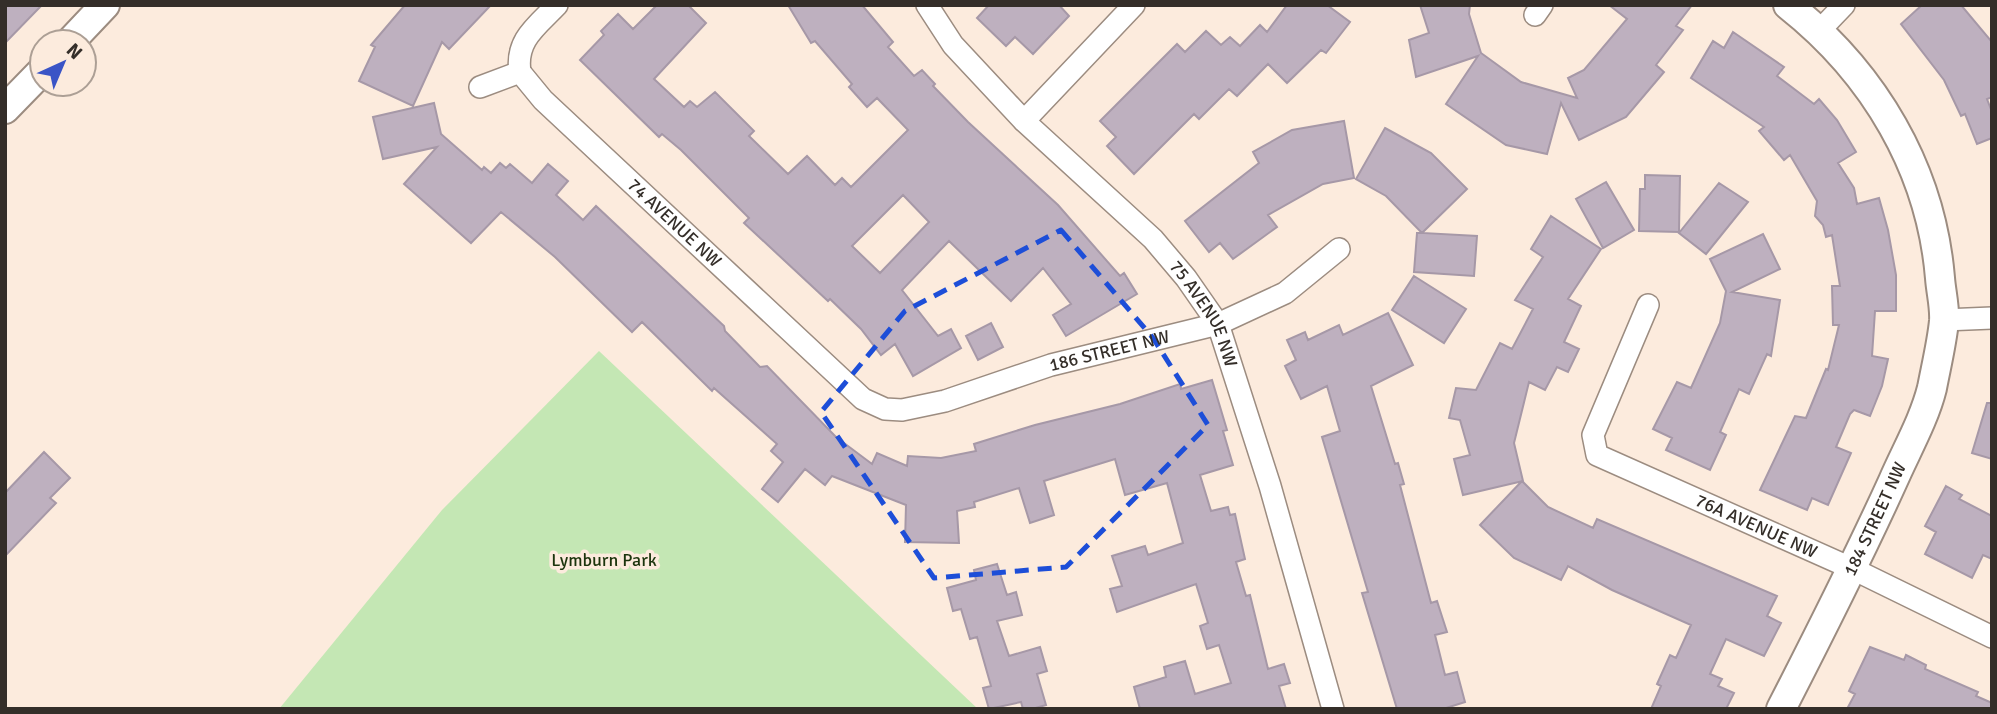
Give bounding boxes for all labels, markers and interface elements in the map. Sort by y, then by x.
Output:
north arrow [28,28,98,98]
text: N [61,38,87,65]
street label: 74 AVENUE NW [623,174,726,272]
street label: 75 AVENUE NW [1165,256,1242,370]
street label: 186 STREET NW [1047,325,1172,376]
street label: 184 STREET NW [1839,459,1911,579]
street label: 76A AVENUE NW [1692,489,1821,563]
park label: Lymburn Park [551,549,657,571]

